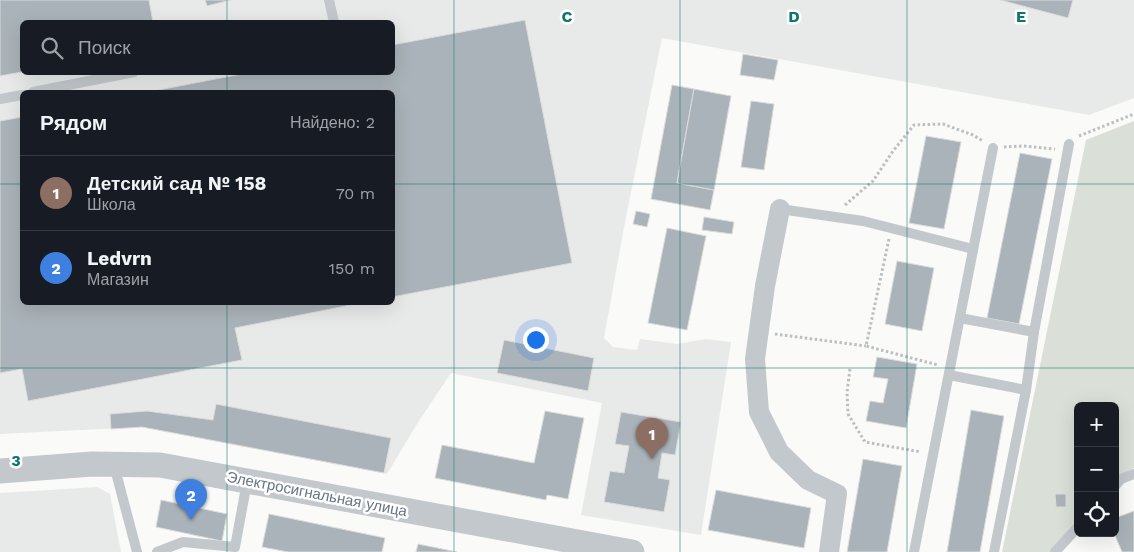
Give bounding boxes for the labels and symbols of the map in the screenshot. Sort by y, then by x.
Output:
text: C [562,7,573,26]
text: D [788,7,800,26]
text: E [1016,7,1026,26]
your location [523,327,549,353]
pin: 1 [636,418,668,459]
text: 3 [11,451,21,470]
street label: Электросигнальная улица [225,468,409,520]
pin: 2 [175,479,207,520]

